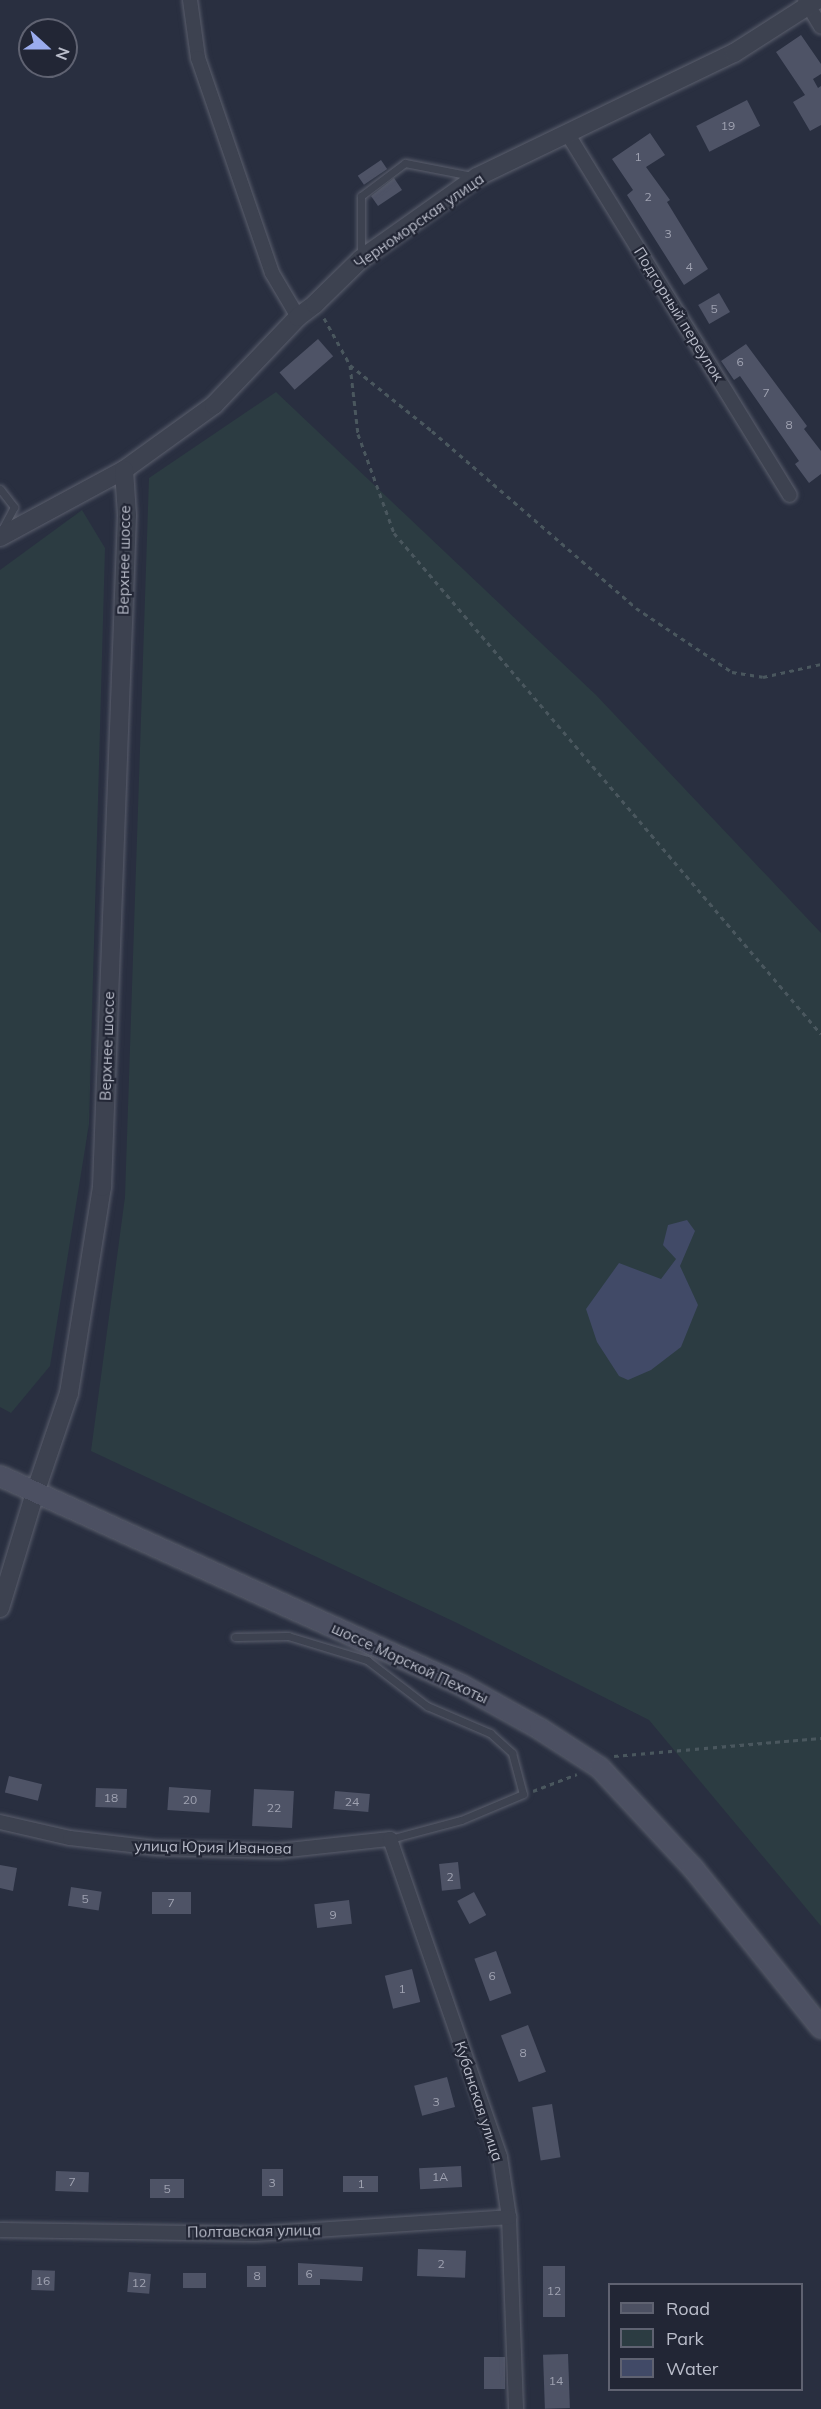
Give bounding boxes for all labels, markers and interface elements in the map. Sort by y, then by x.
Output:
north arrow [18,18,78,78]
text: N [51,45,74,63]
house number: 19 [721,119,735,133]
house number: 1 [634,150,642,164]
street label: Черноморская улица [351,169,487,273]
house number: 2 [644,190,652,204]
house number: 3 [664,227,672,241]
street label: Подгорный переулок [630,244,728,384]
house number: 4 [685,260,693,274]
house number: 5 [710,302,718,316]
house number: 6 [736,355,744,369]
house number: 7 [762,386,770,400]
house number: 8 [785,418,793,432]
street label: Верхнее шоссе [114,505,134,615]
street label: Верхнее шоссе [96,991,118,1101]
street label: шоссе Морской Пехоты [329,1619,491,1707]
house number: 18 [104,1791,118,1805]
house number: 20 [183,1793,197,1807]
house number: 24 [345,1795,359,1809]
house number: 22 [267,1801,281,1815]
street label: улица Юрия Иванова [134,1837,292,1857]
house number: 2 [446,1870,454,1884]
house number: 5 [81,1892,89,1906]
house number: 7 [167,1896,175,1910]
house number: 9 [329,1908,337,1922]
house number: 6 [488,1969,496,1983]
house number: 1 [398,1982,406,1996]
street label: Кубанская улица [451,2039,507,2163]
house number: 8 [519,2046,527,2060]
house number: 3 [432,2095,440,2109]
house number: 1А [432,2170,448,2184]
house number: 7 [68,2175,76,2189]
house number: 3 [268,2176,276,2190]
house number: 1 [357,2177,365,2191]
house number: 5 [163,2182,171,2196]
street label: Полтавская улица [187,2221,321,2241]
house number: 2 [437,2257,445,2271]
house number: 6 [305,2267,313,2281]
house number: 8 [253,2269,261,2283]
house number: 16 [36,2274,50,2288]
house number: 12 [132,2276,146,2290]
legend [608,2283,803,2391]
house number: 12 [547,2284,561,2298]
text: Road [666,2297,710,2320]
text: Park [666,2327,704,2350]
text: Water [666,2357,718,2380]
house number: 14 [549,2374,563,2388]

